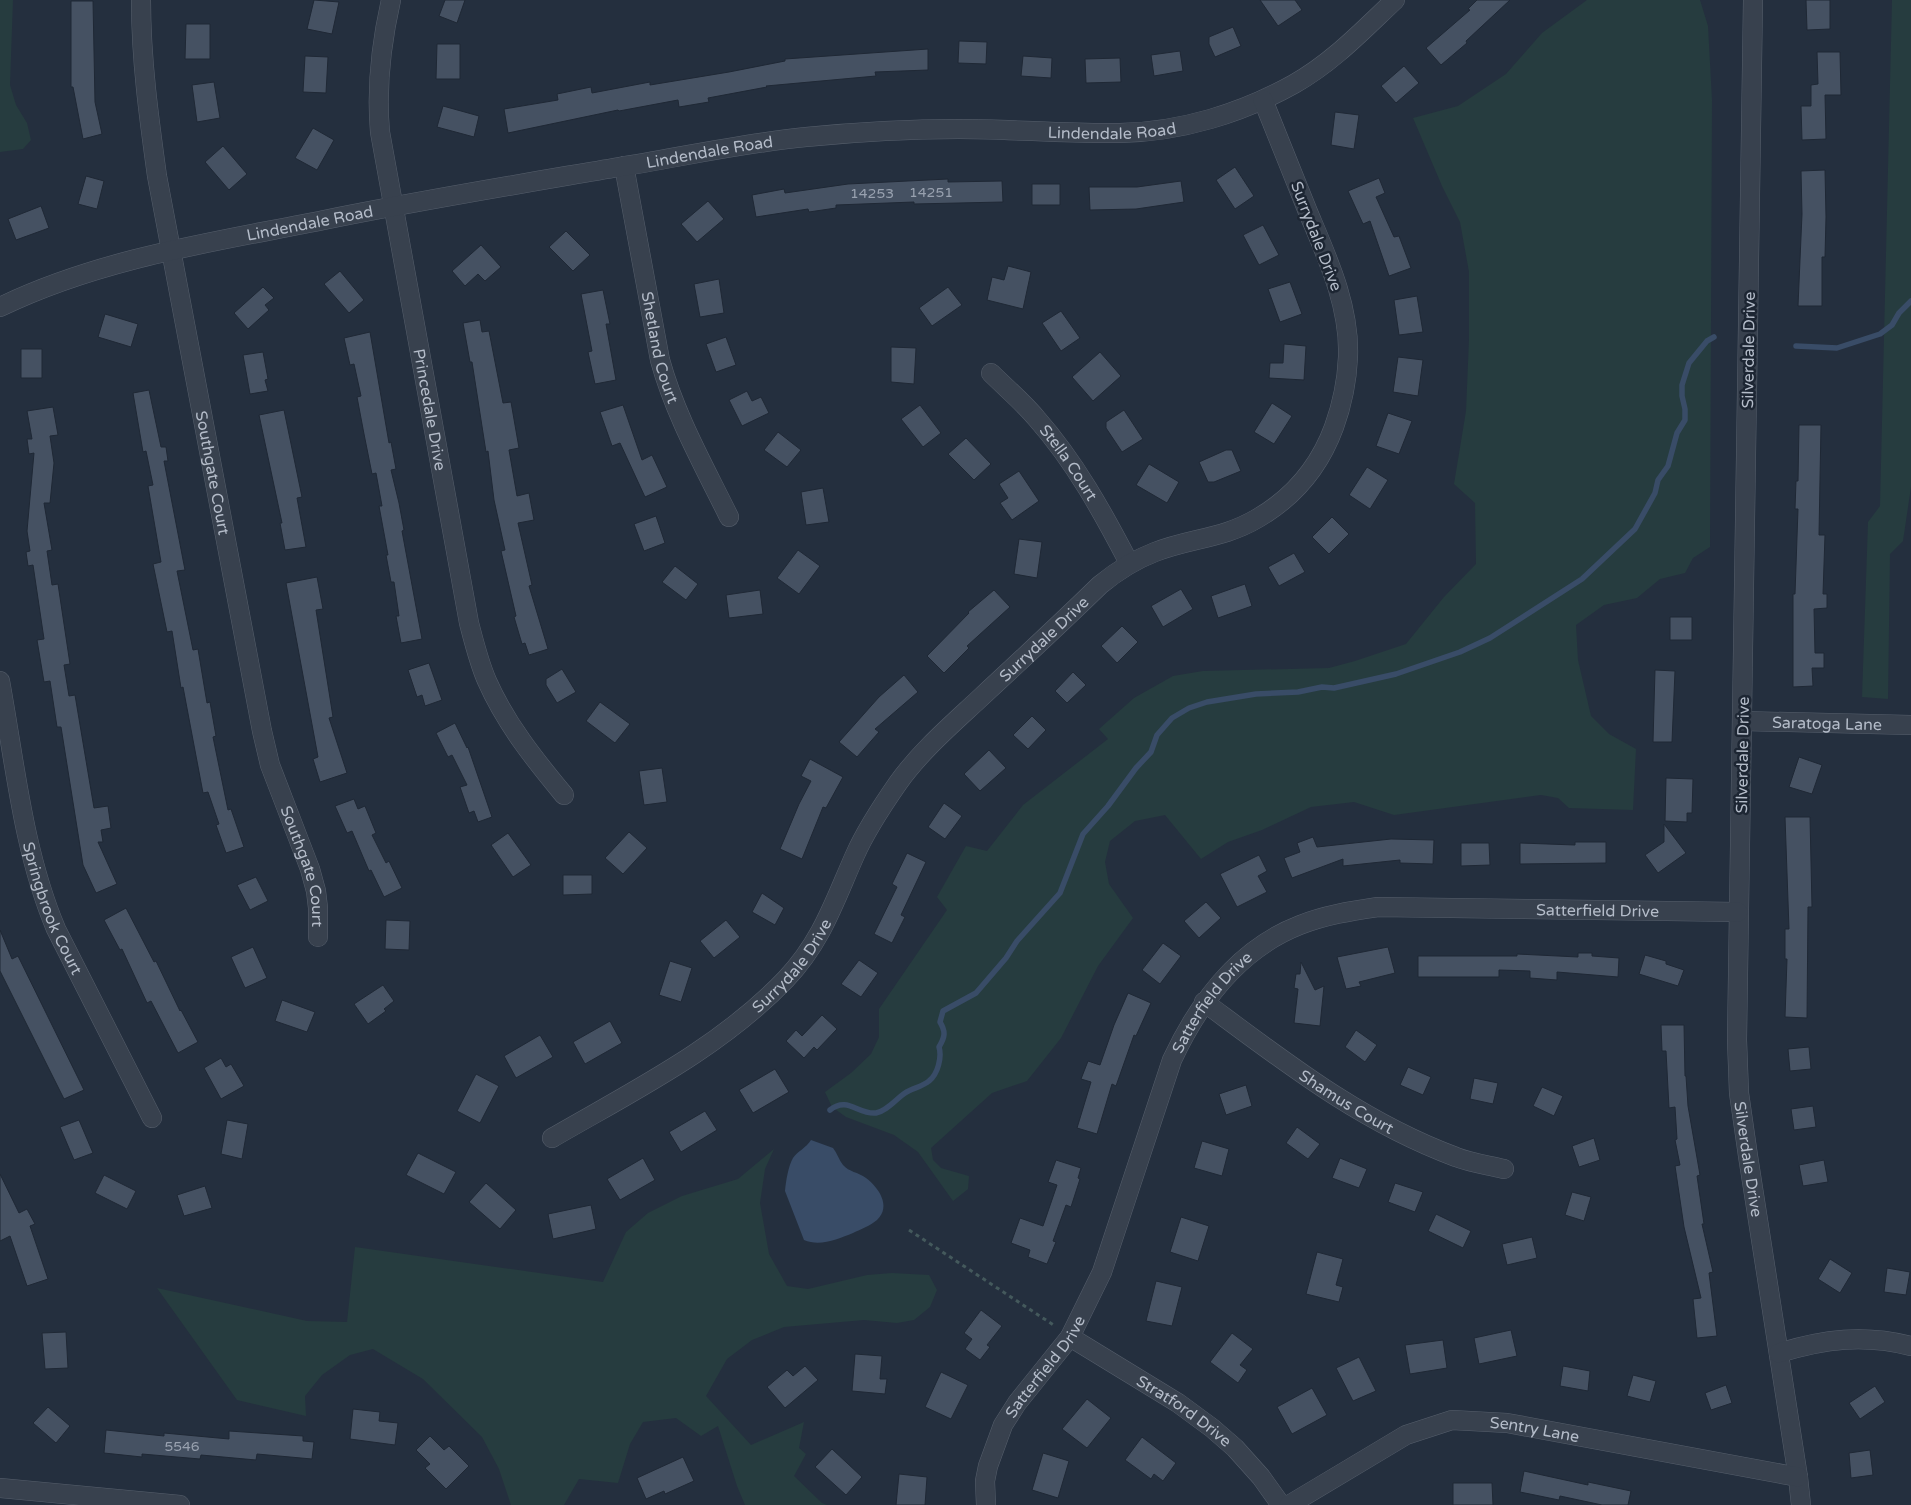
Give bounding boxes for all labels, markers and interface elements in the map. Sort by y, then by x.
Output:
street label: Lindendale Road [1047,118,1178,144]
street label: Lindendale Road [645,132,774,173]
street label: Surrydale Drive [1286,179,1346,294]
house number: 14251 [909,184,953,201]
house number: 14253 [850,185,894,202]
street label: Lindendale Road [245,202,375,246]
street label: Shetland Court [637,290,683,406]
street label: Silverdale Drive [1738,292,1760,409]
street label: Princedale Drive [408,347,450,472]
street label: Southgate Court [191,409,234,537]
street label: Stella Court [1035,421,1102,504]
street label: Surrydale Drive [995,592,1093,686]
street label: Silverdale Drive [1732,697,1754,814]
street label: Saratoga Lane [1772,713,1882,735]
street label: Southgate Court [276,803,327,927]
street label: Springbrook Court [18,840,86,978]
street label: Satterfield Drive [1536,900,1659,922]
street label: Surrydale Drive [748,916,836,1017]
street label: Satterfield Drive [1168,947,1256,1057]
street label: Shamus Court [1295,1066,1397,1139]
street label: Silverdale Drive [1729,1100,1766,1219]
street label: Satterfield Drive [1001,1313,1090,1422]
street label: Stratford Drive [1133,1371,1235,1451]
street label: Sentry Lane [1489,1413,1581,1447]
house number: 5546 [164,1438,200,1455]

